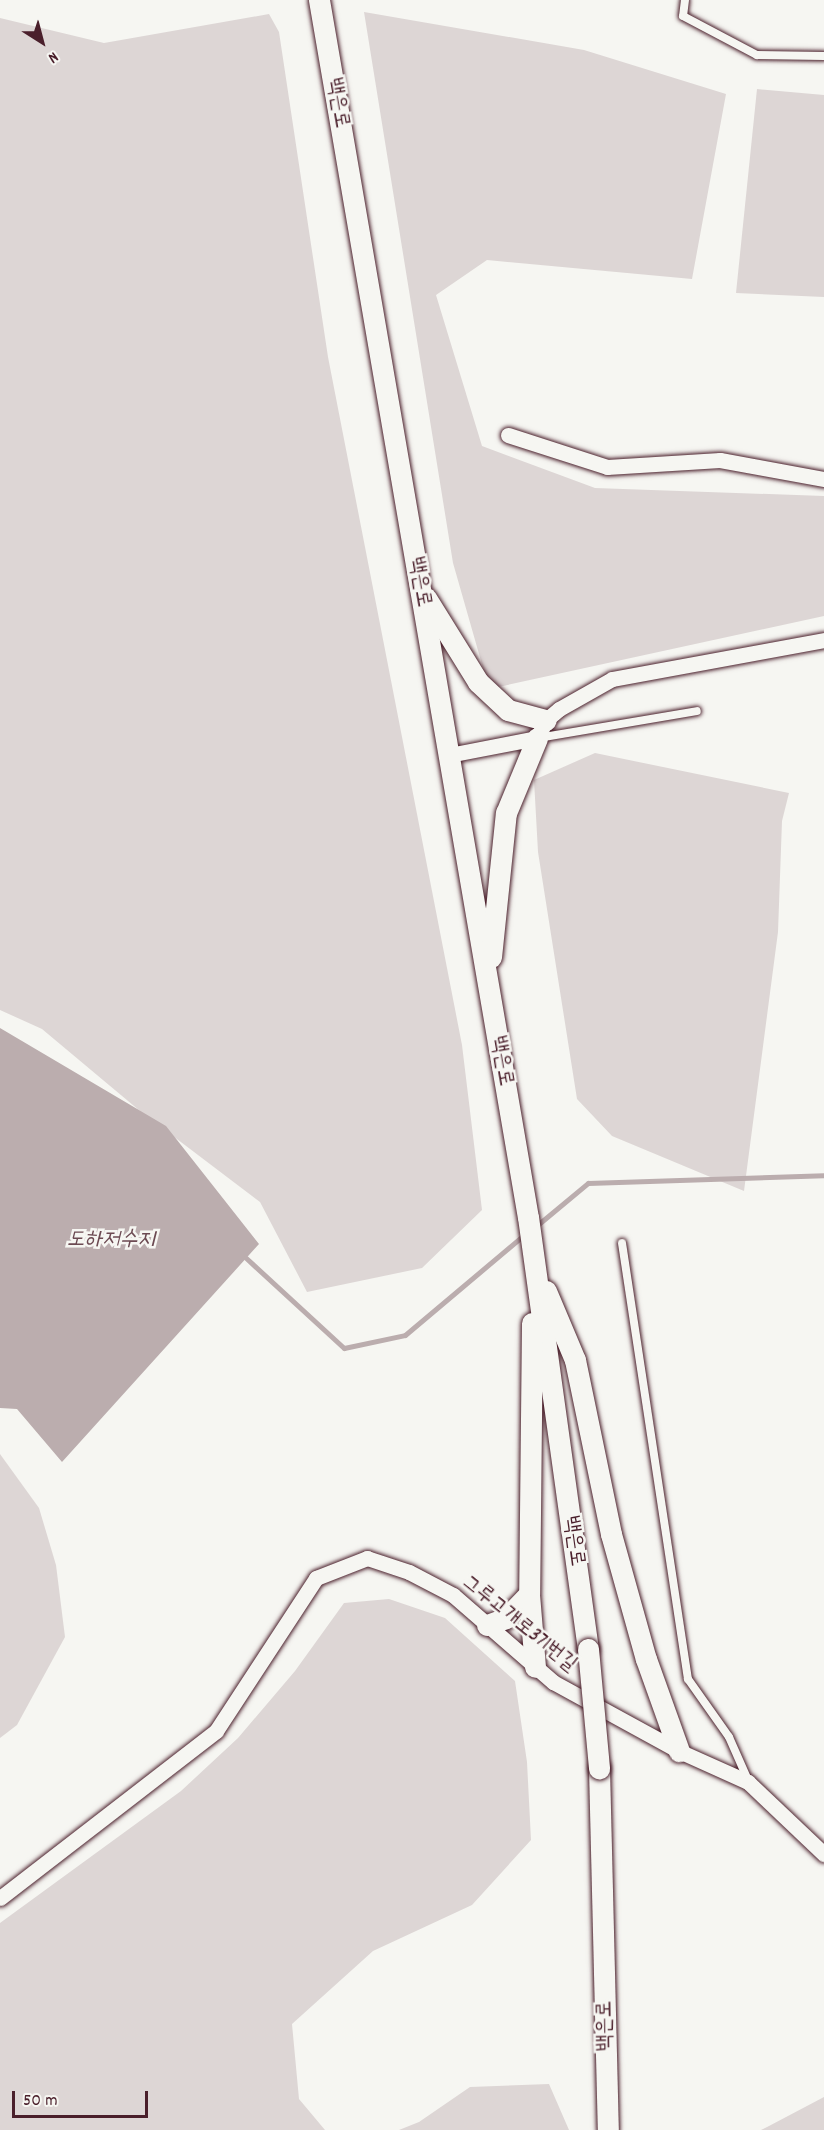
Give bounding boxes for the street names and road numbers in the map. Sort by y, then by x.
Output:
street label: 백은로 [320,76,354,130]
street label: 백은로 [402,555,436,609]
street label: 백은로 [484,1034,518,1088]
street label: 백은로 [557,1514,589,1568]
street label: 그루고개로371번길 [457,1570,581,1678]
street label: 백은로 [593,2000,619,2052]

